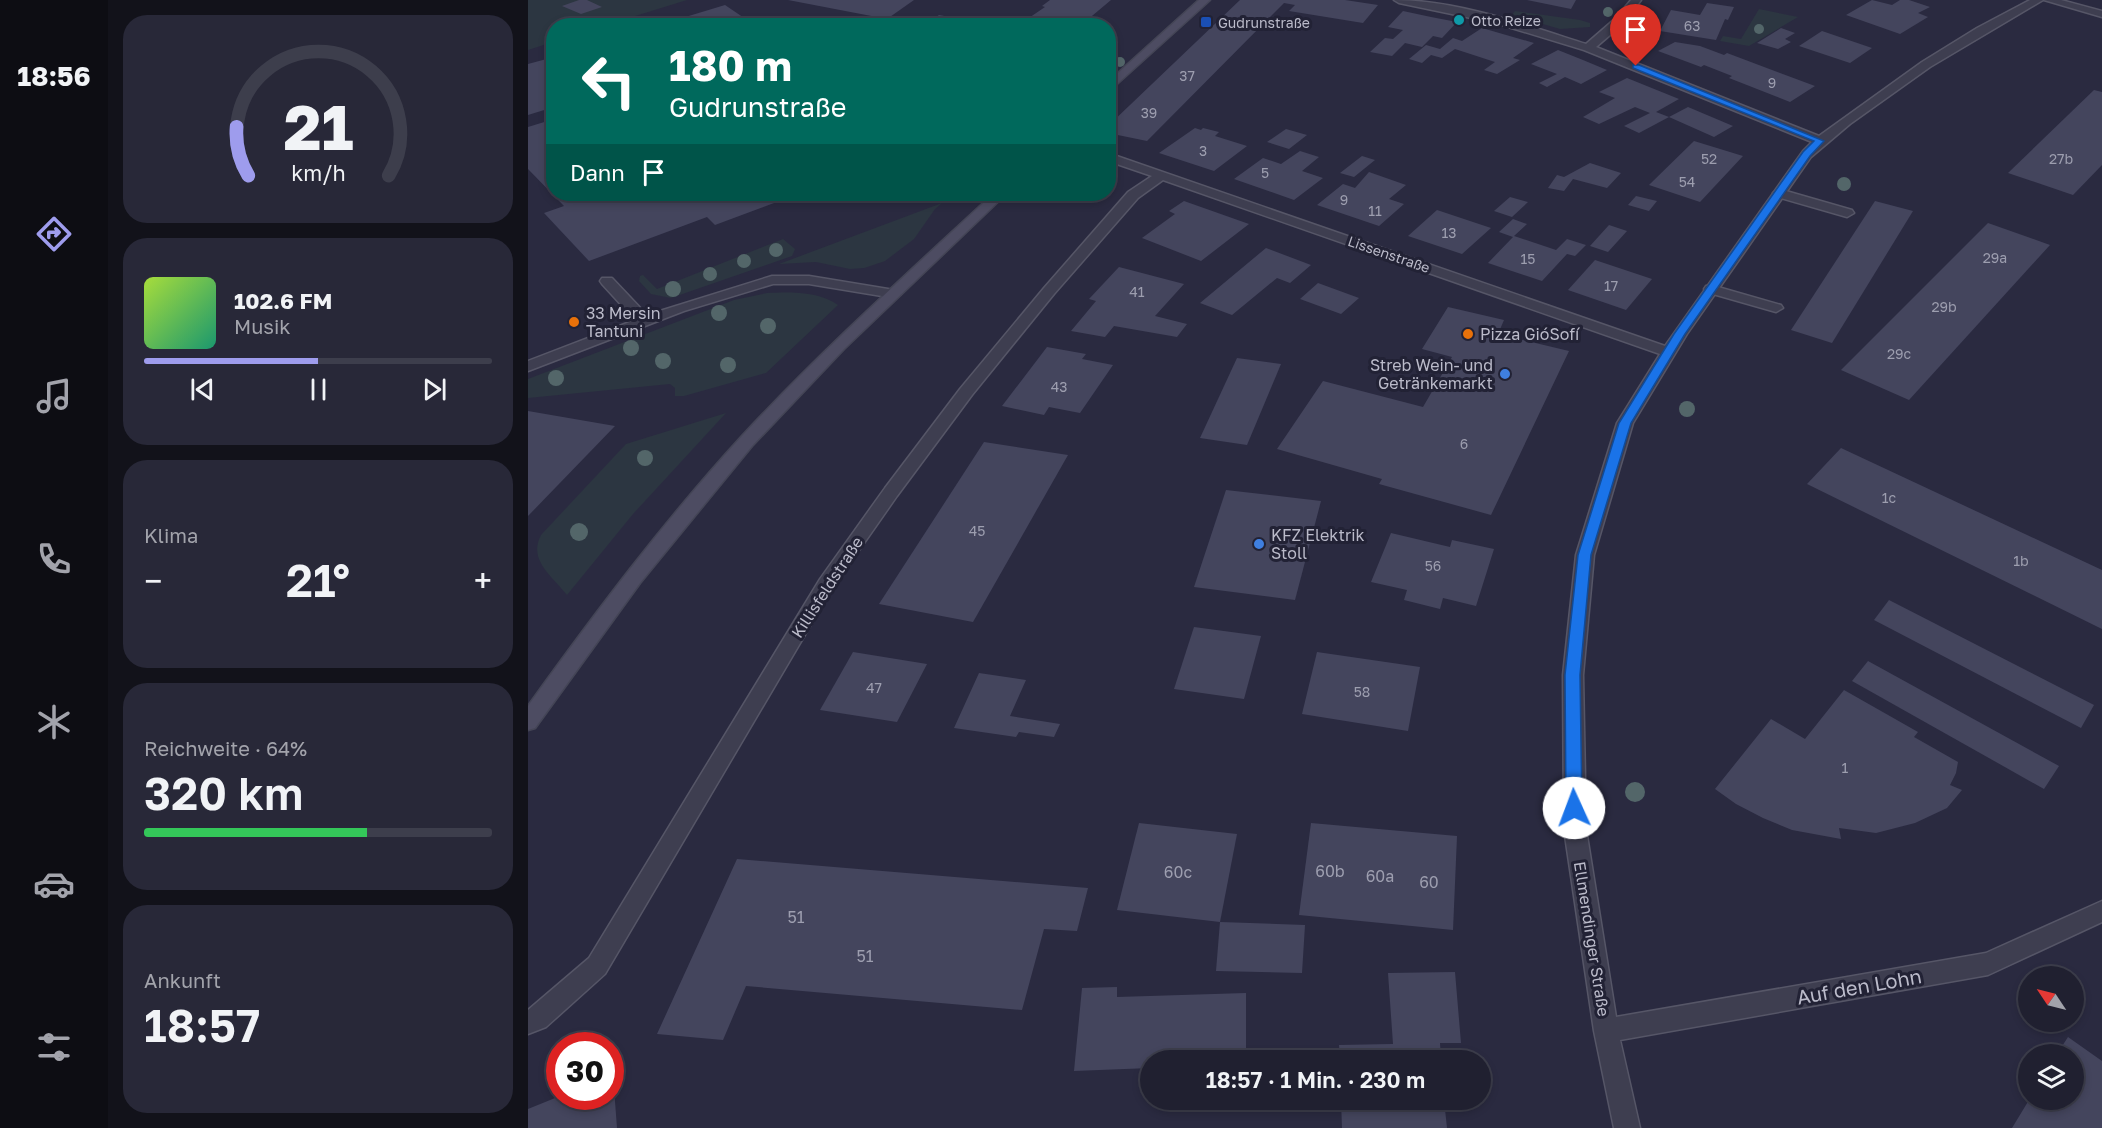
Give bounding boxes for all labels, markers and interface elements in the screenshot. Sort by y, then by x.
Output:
pin [1610,4,1661,66]
place label: Otto Reize [1471,12,1541,29]
marker: Otto Reize [1452,13,1466,27]
icon: arrive [1619,13,1652,46]
place label: Gudrunstraße [1218,14,1310,31]
marker: Gudrunstraße [1199,15,1213,29]
house number: 63 [1684,17,1700,34]
text: 180 m [669,40,792,90]
icon: left [570,42,648,120]
text: 18:56 [17,60,91,92]
house number: 37 [1179,67,1195,84]
house number: 9 [1768,74,1776,91]
text: 21 [283,89,353,164]
text: Gudrunstraße [669,91,846,123]
house number: 39 [1141,104,1157,121]
house number: 3 [1199,142,1207,159]
house number: 52 [1701,150,1717,167]
house number: 27b [2049,150,2073,167]
icon: arrive [637,156,670,189]
text: Dann [570,159,625,186]
text: km/h [291,160,345,186]
house number: 5 [1261,164,1269,181]
house number: 54 [1679,173,1695,190]
house number: 9 [1340,191,1348,208]
house number: 11 [1368,202,1382,219]
icon: directions [33,213,75,255]
house number: 13 [1442,224,1456,241]
street label: Lissenstraße [1346,232,1432,276]
house number: 29a [1983,249,2007,266]
house number: 15 [1521,250,1535,267]
house number: 17 [1604,277,1618,294]
house number: 41 [1129,283,1145,300]
text: 102.6 FM [234,287,332,314]
house number: 29b [1931,298,1957,315]
place label: 33 Mersin Tantuni [586,303,661,341]
text: Musik [234,314,291,338]
marker: 33 Mersin Tantuni [567,315,581,329]
place label: Pizza GióSofí [1480,324,1581,344]
marker: Pizza GióSofí [1461,327,1475,341]
house number: 29c [1887,345,1911,362]
place label: Streb Wein- und Getränkemarkt [1370,355,1493,393]
marker: Streb Wein- und Getränkemarkt [1498,367,1512,381]
icon: previous [186,373,219,406]
icon: pause [302,373,335,406]
icon: next [418,373,451,406]
icon: music [33,375,75,417]
house number: 43 [1051,378,1067,395]
house number: 6 [1460,435,1468,452]
house number: 1c [1882,489,1897,506]
house number: 45 [969,522,985,539]
text: Klima [144,523,198,547]
place label: KFZ Elektrik Stoll [1271,525,1365,563]
street label: Killisfeldstraße [787,533,867,641]
marker: KFZ Elektrik Stoll [1252,537,1266,551]
icon: phone [33,538,75,580]
house number: 1b [2013,552,2029,569]
text: 21° [286,553,350,607]
house number: 56 [1425,557,1441,574]
text: − [144,561,162,600]
text: + [474,561,492,600]
house number: 47 [866,679,882,696]
house number: 58 [1354,683,1370,700]
icon: climate [33,701,75,743]
text: Reichweite · 64% [144,736,307,760]
house number: 1 [1842,759,1849,776]
text: 320 km [144,766,303,820]
position arrow [1542,776,1606,840]
street label: Ellmendinger Straße [1570,860,1614,1018]
house number: 60b [1315,861,1345,881]
house number: 60c [1164,862,1192,882]
icon: car [33,863,75,905]
house number: 60a [1366,866,1394,886]
house number: 60 [1419,872,1439,892]
house number: 51 [787,907,805,927]
house number: 51 [856,946,874,966]
street label: Auf den Lohn [1795,963,1923,1009]
north arrow [2018,966,2084,1032]
map controls [2018,966,2084,1110]
text: Ankunft [144,968,221,992]
text: 18:57 [144,998,260,1052]
icon: filters [33,1026,75,1068]
speed limit sign: 30 [546,1032,624,1110]
button: layers [2018,1044,2084,1110]
text: 18:57 · 1 Min. · 230 m [1206,1066,1425,1093]

